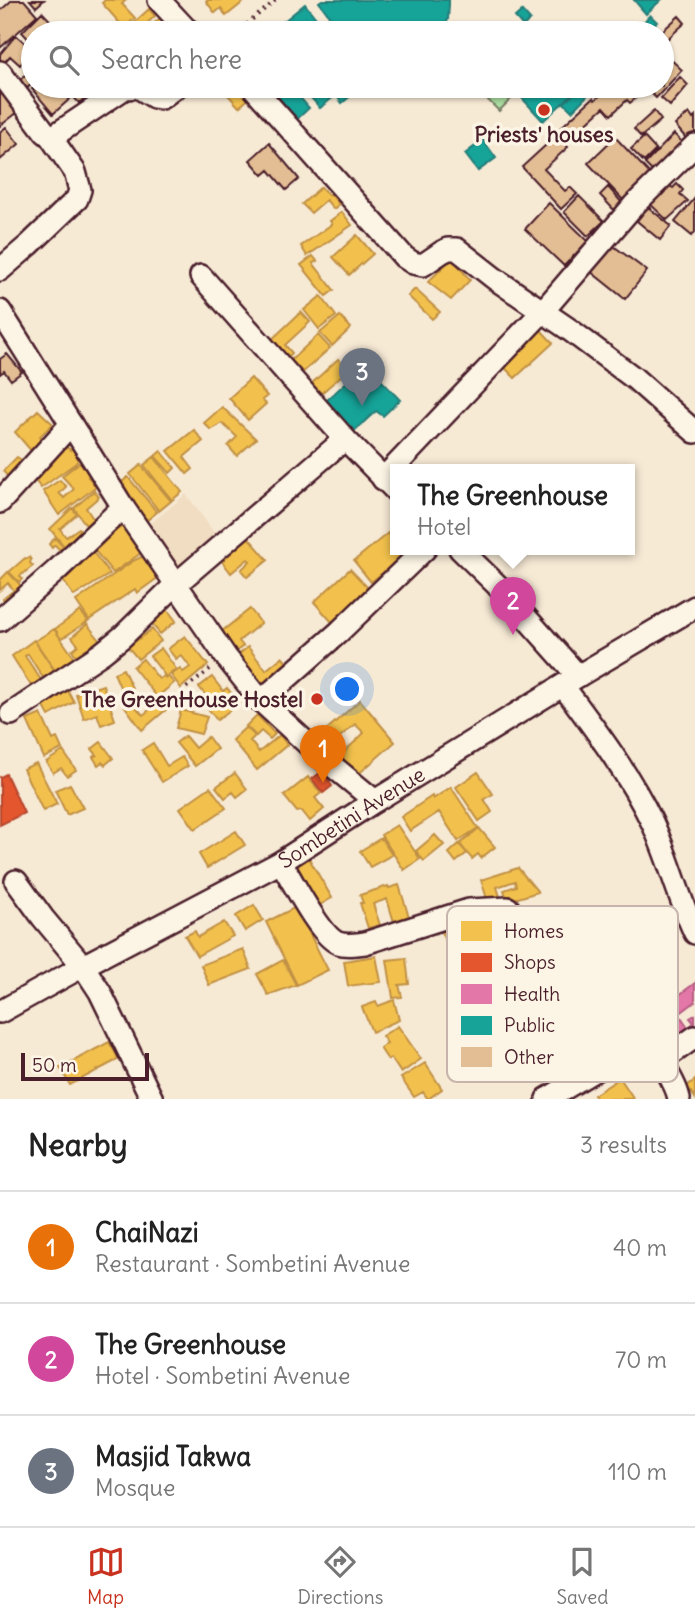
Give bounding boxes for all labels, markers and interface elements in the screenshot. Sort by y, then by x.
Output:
search box [21,21,674,98]
icon: search [45,41,83,79]
text: Search here [101,43,242,76]
marker: Priests' houses [536,102,552,118]
place label: Priests' houses [475,121,614,148]
pin: 3 [339,348,385,406]
popup [390,464,635,555]
text: The Greenhouse [417,479,608,512]
text: Hotel [417,512,471,541]
pin: 2 [490,577,536,635]
your location [330,672,364,706]
place label: The GreenHouse Hostel [81,686,303,713]
marker: The GreenHouse Hostel [309,691,325,707]
pin: 1 [300,725,346,783]
street label: Sombetini Avenue [273,760,430,874]
legend [447,906,678,1082]
text: Homes [504,919,564,943]
text: Shops [504,950,556,974]
text: Health [504,982,560,1006]
text: Public [504,1013,555,1037]
text: Other [504,1045,554,1069]
scale bar [21,1050,149,1082]
text: 50 m [32,1053,77,1077]
text: Nearby [28,1126,128,1164]
text: 3 results [580,1130,667,1159]
text: ChaiNazi [95,1216,199,1249]
text: 1 [46,1233,56,1262]
text: 40 m [613,1233,667,1262]
text: Restaurant · Sombetini Avenue [95,1249,410,1278]
text: The Greenhouse [95,1328,286,1361]
text: 2 [45,1345,57,1374]
text: 70 m [615,1345,667,1374]
text: Hotel · Sombetini Avenue [95,1361,350,1390]
text: Masjid Takwa [95,1440,251,1473]
text: 3 [44,1457,58,1486]
text: 110 m [608,1457,667,1486]
text: Mosque [95,1473,175,1502]
tab: Map [87,1543,125,1609]
tab: Directions [298,1543,383,1609]
tab: Saved [556,1543,608,1609]

